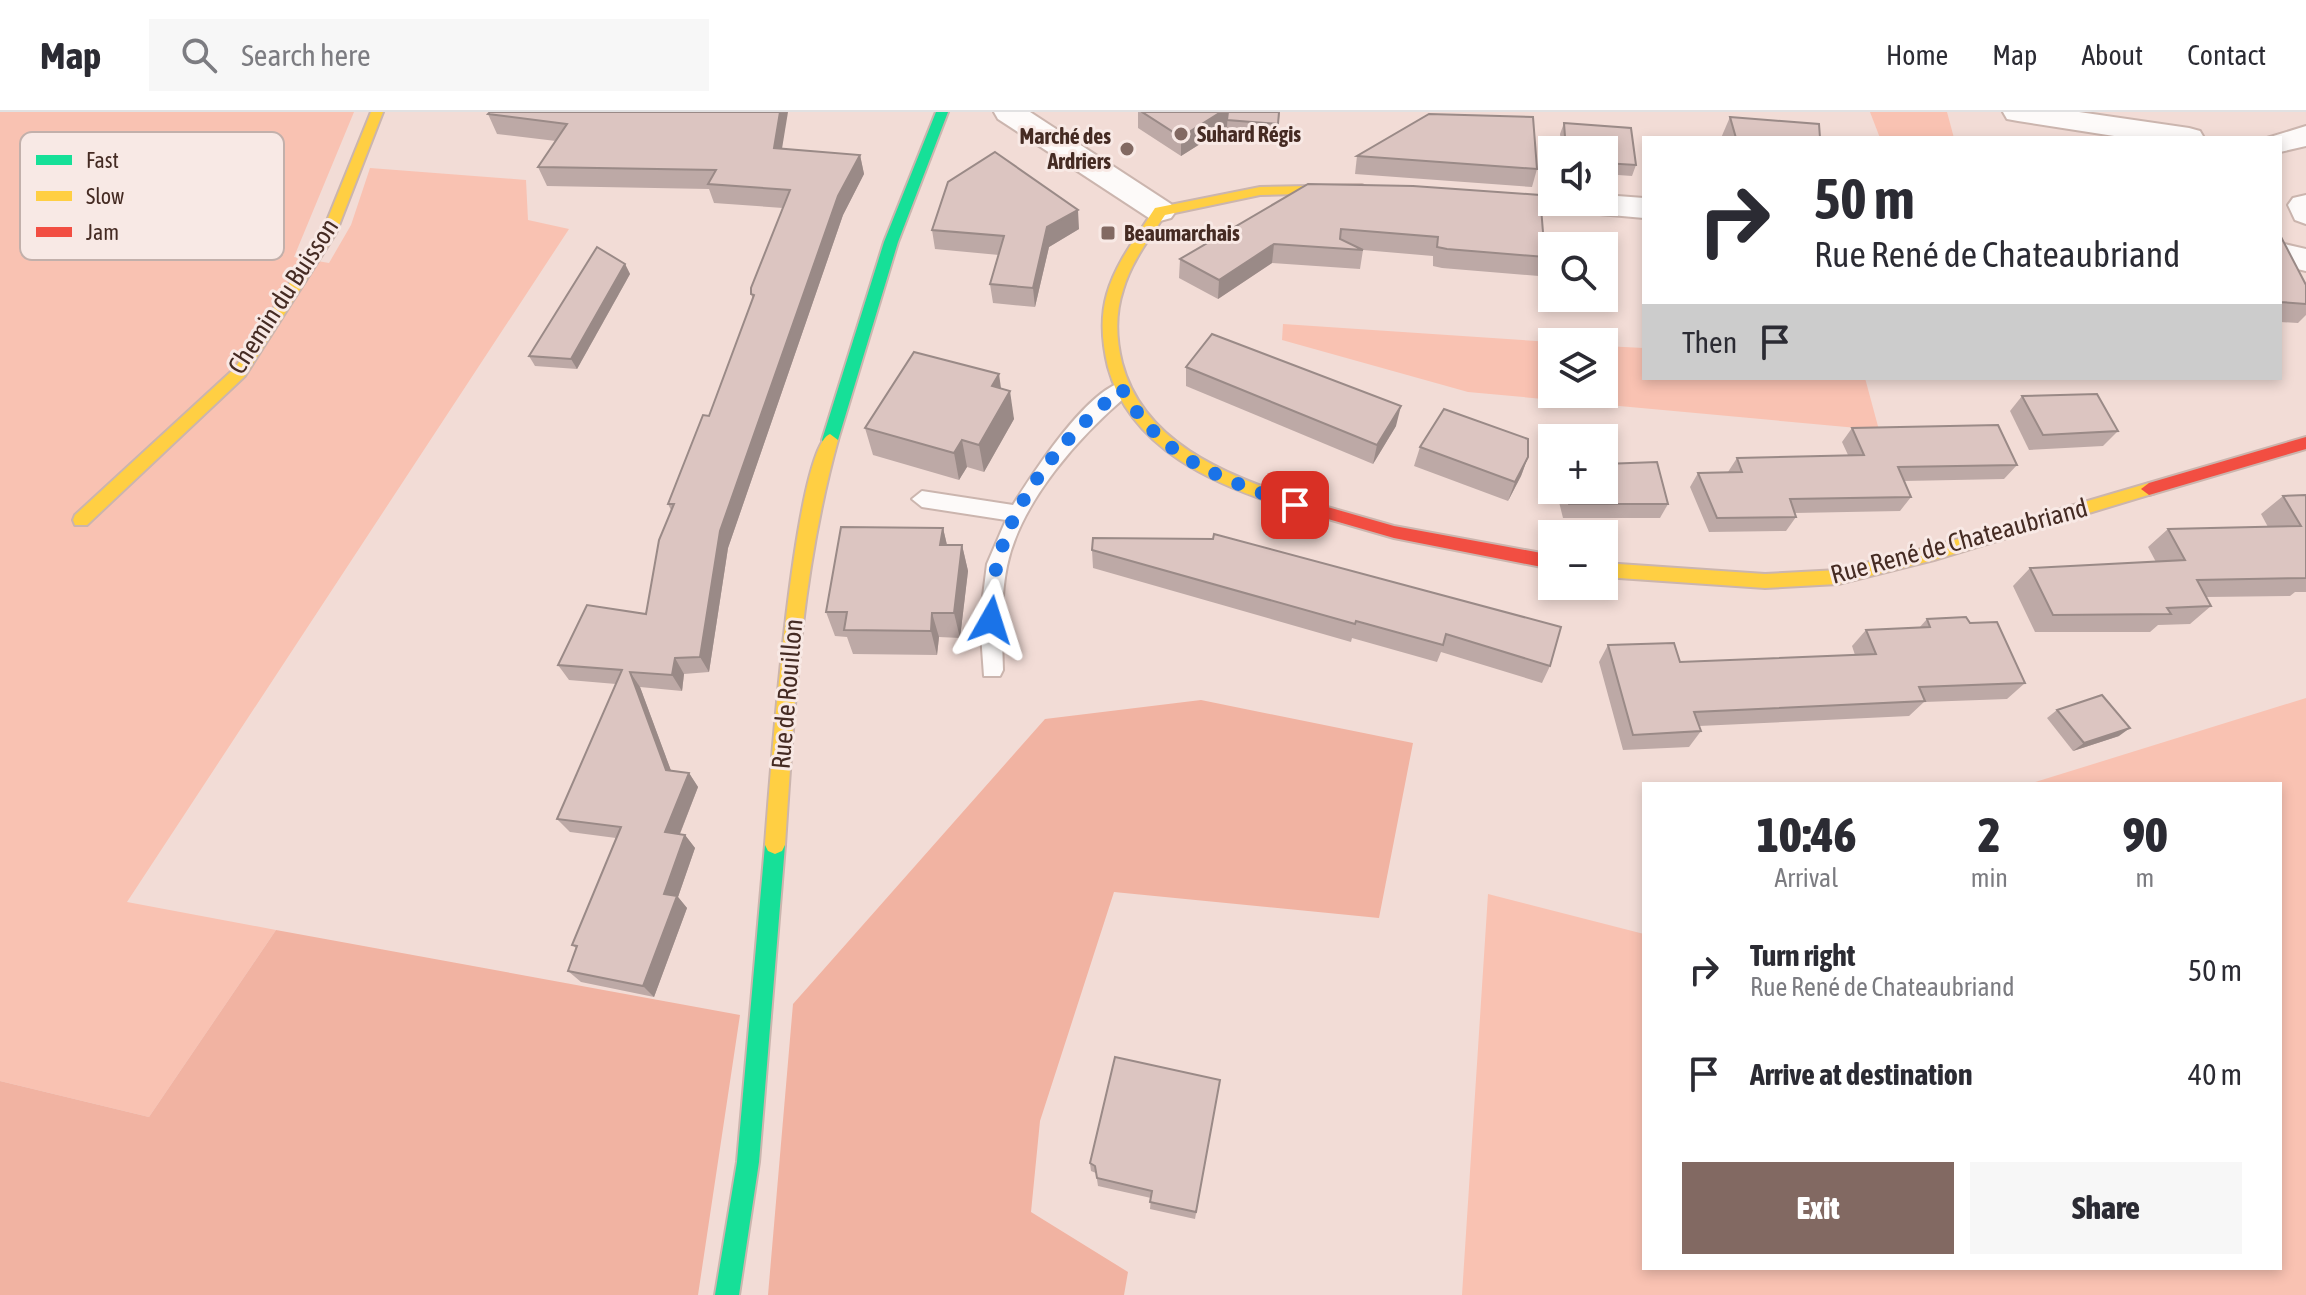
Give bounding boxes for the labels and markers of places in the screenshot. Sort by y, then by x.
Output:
place label: Suhard Régis [1197,121,1301,147]
place label: Marché des Ardriers [1020,123,1111,174]
marker: Suhard Régis [1172,125,1190,143]
marker: Marché des Ardriers [1118,140,1136,158]
place label: Beaumarchais [1124,220,1240,246]
marker: Beaumarchais [1099,224,1117,242]
pin [1261,471,1329,539]

